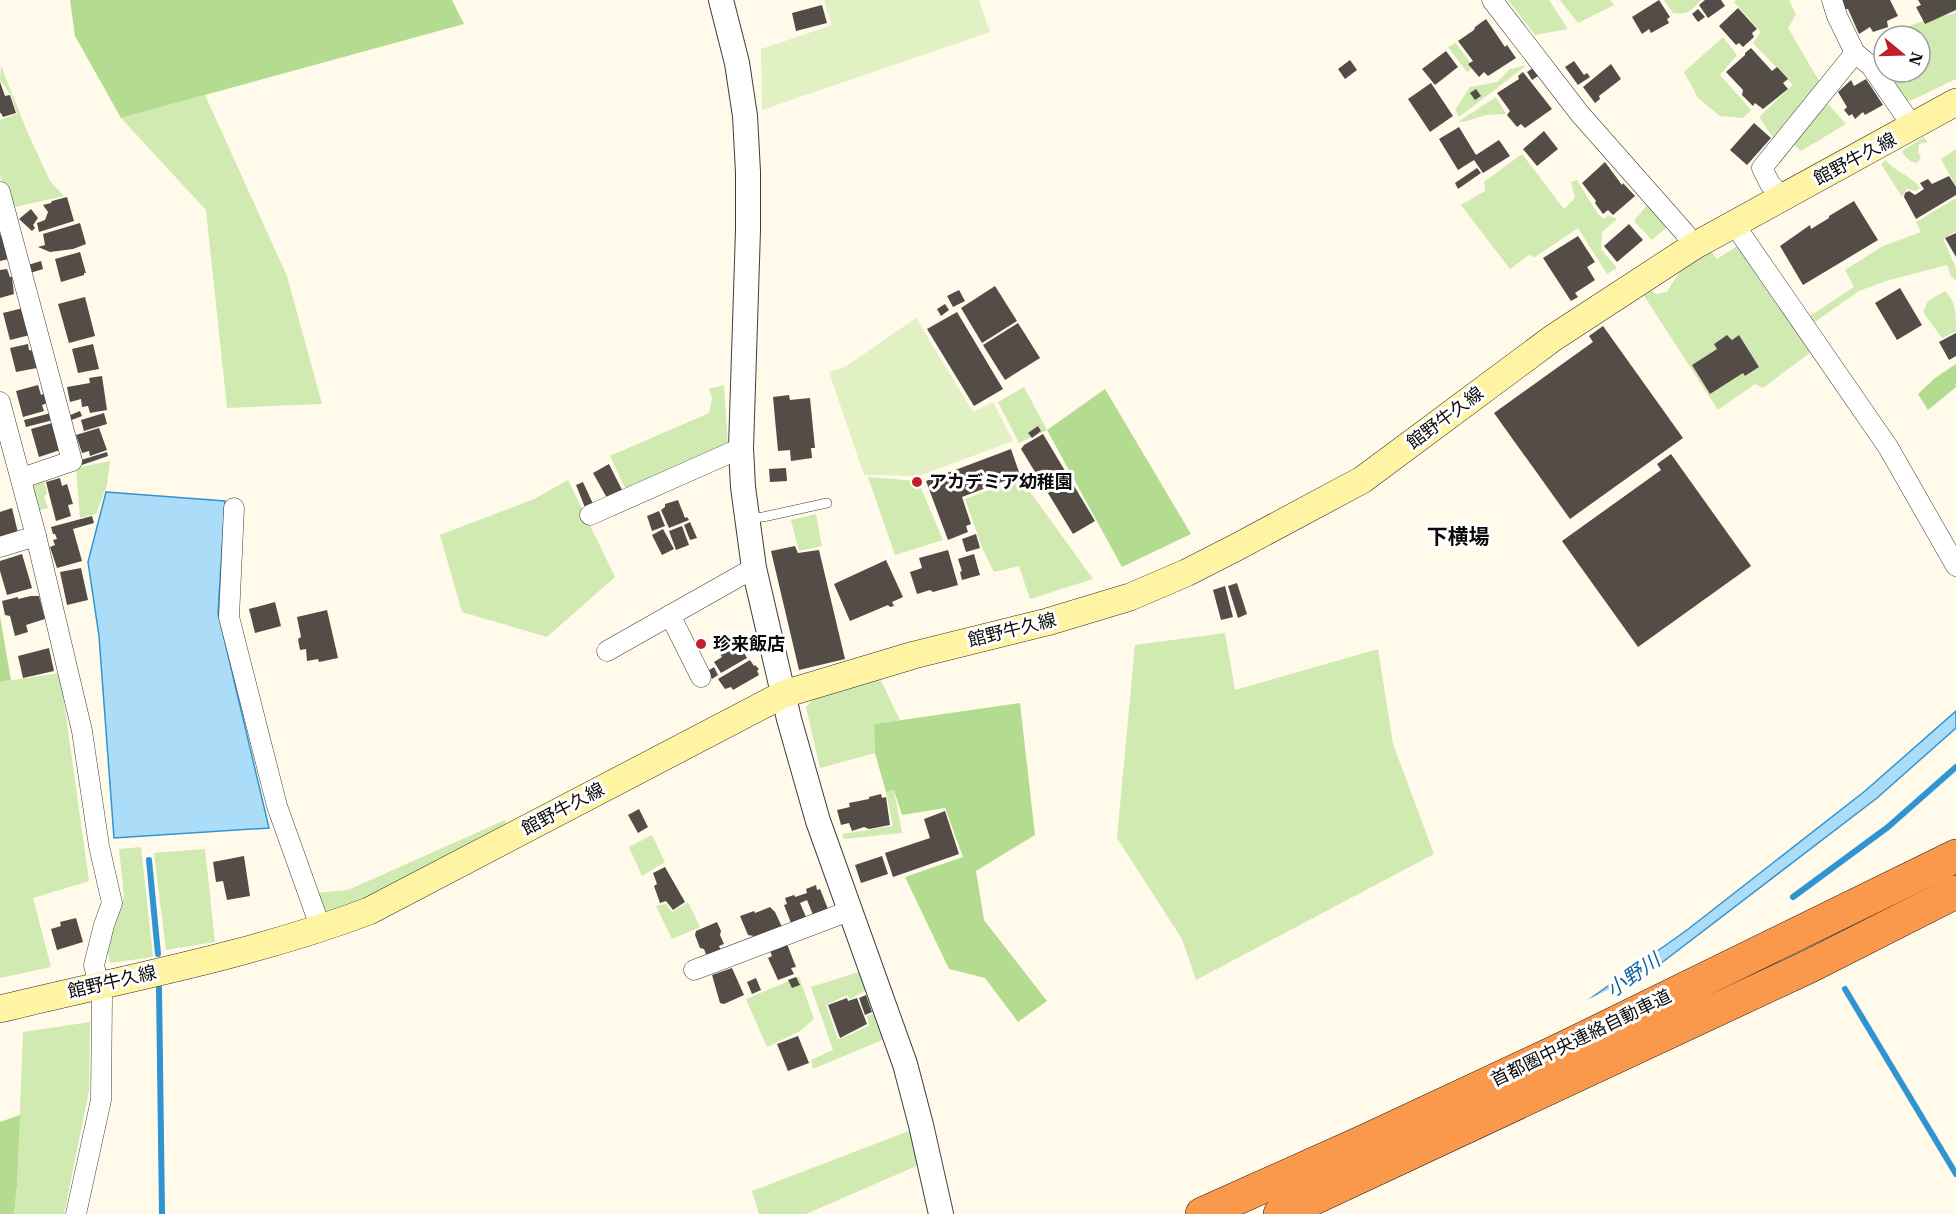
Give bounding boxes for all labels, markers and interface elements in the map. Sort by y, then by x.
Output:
north arrow [1872,24,1932,84]
text: N [1905,50,1928,68]
street label: 館野牛久線 [1810,127,1900,190]
street label: 館野牛久線 [1402,381,1488,454]
place label: アカデミア幼稚園 [929,470,1073,493]
marker: アカデミア幼稚園 [910,475,924,489]
district label: 下横場 [1427,522,1490,550]
street label: 館野牛久線 [965,607,1058,652]
place label: 珍来飯店 [713,632,785,655]
marker: 珍来飯店 [694,637,708,651]
street label: 館野牛久線 [518,777,608,840]
water label: 小野川 [1600,945,1667,1003]
street label: 館野牛久線 [65,960,158,1003]
street label: 首都圏中央連絡自動車道 [1487,984,1675,1091]

